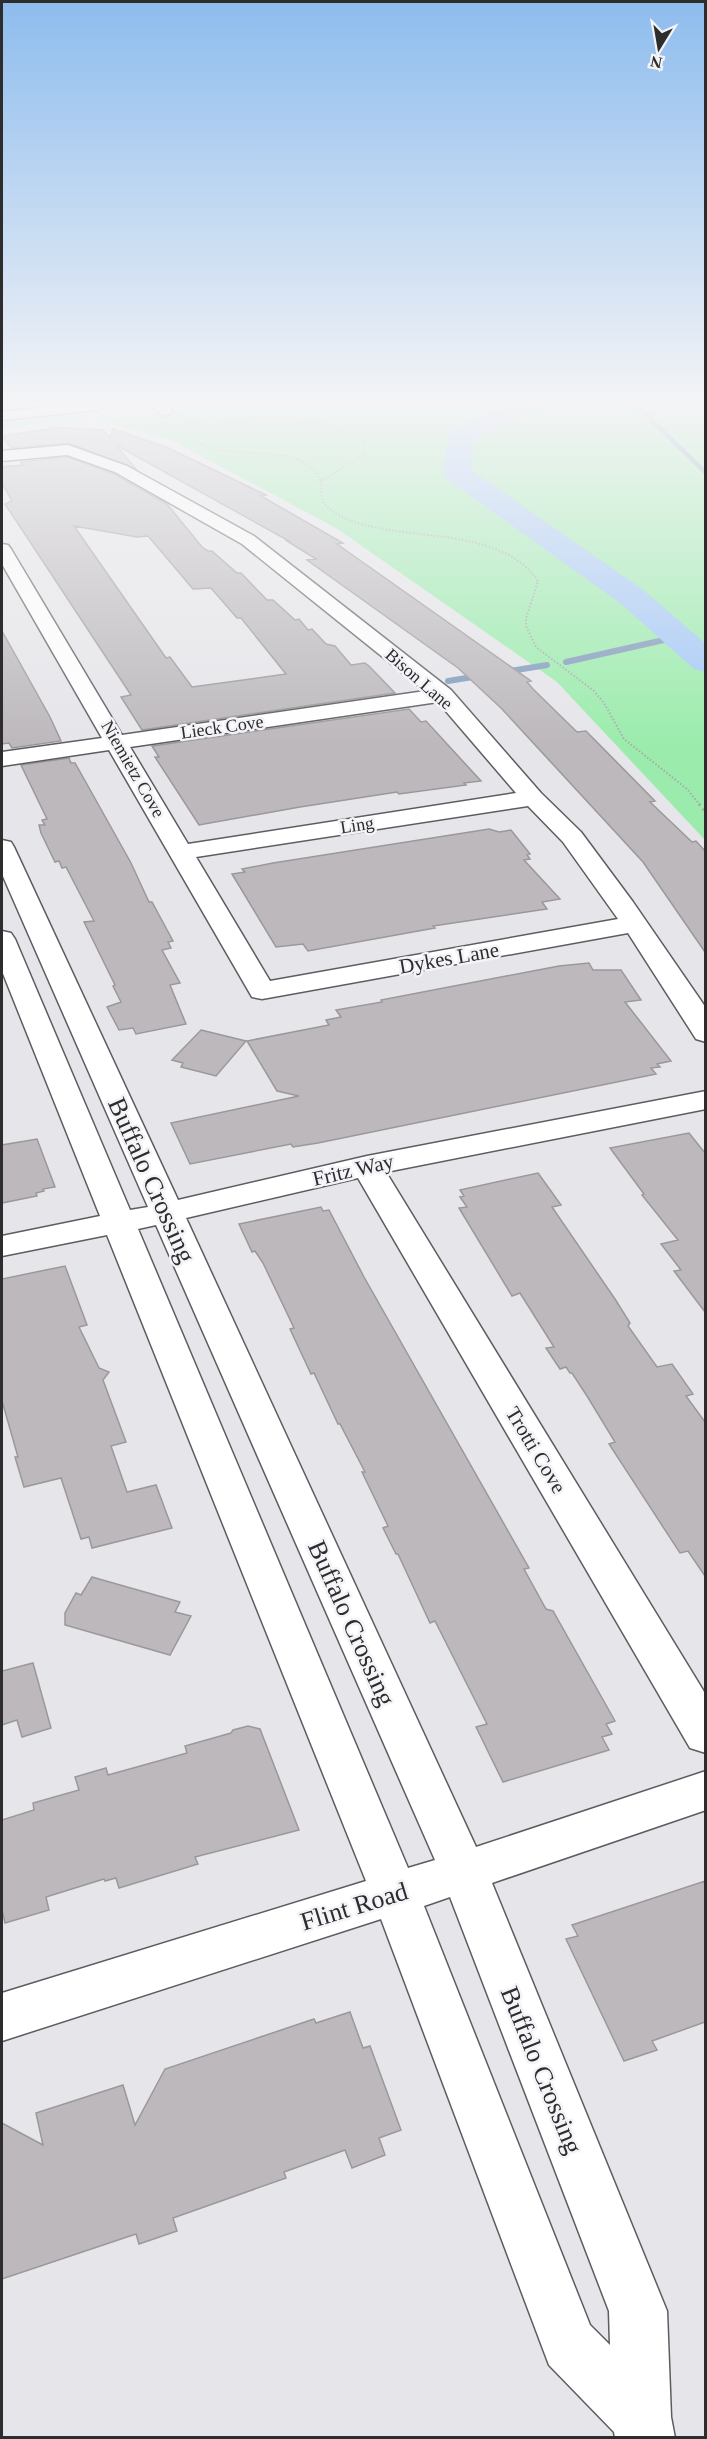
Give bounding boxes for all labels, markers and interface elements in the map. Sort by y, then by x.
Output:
north arrow [629,18,689,78]
text: N [649,53,664,72]
street label: Bison Lane [381,644,457,714]
street label: Lieck Cove [179,711,265,743]
street label: Niemietz Cove [97,717,169,821]
street label: Ling [339,812,375,838]
street label: Dykes Lane [397,937,501,979]
street label: Buffalo Crossing [102,1093,201,1267]
street label: Fritz Way [310,1149,396,1191]
street label: Trotti Cove [501,1402,571,1498]
street label: Buffalo Crossing [302,1536,401,1710]
street label: Flint Road [297,1876,411,1937]
street label: Buffalo Crossing [495,1982,588,2158]

